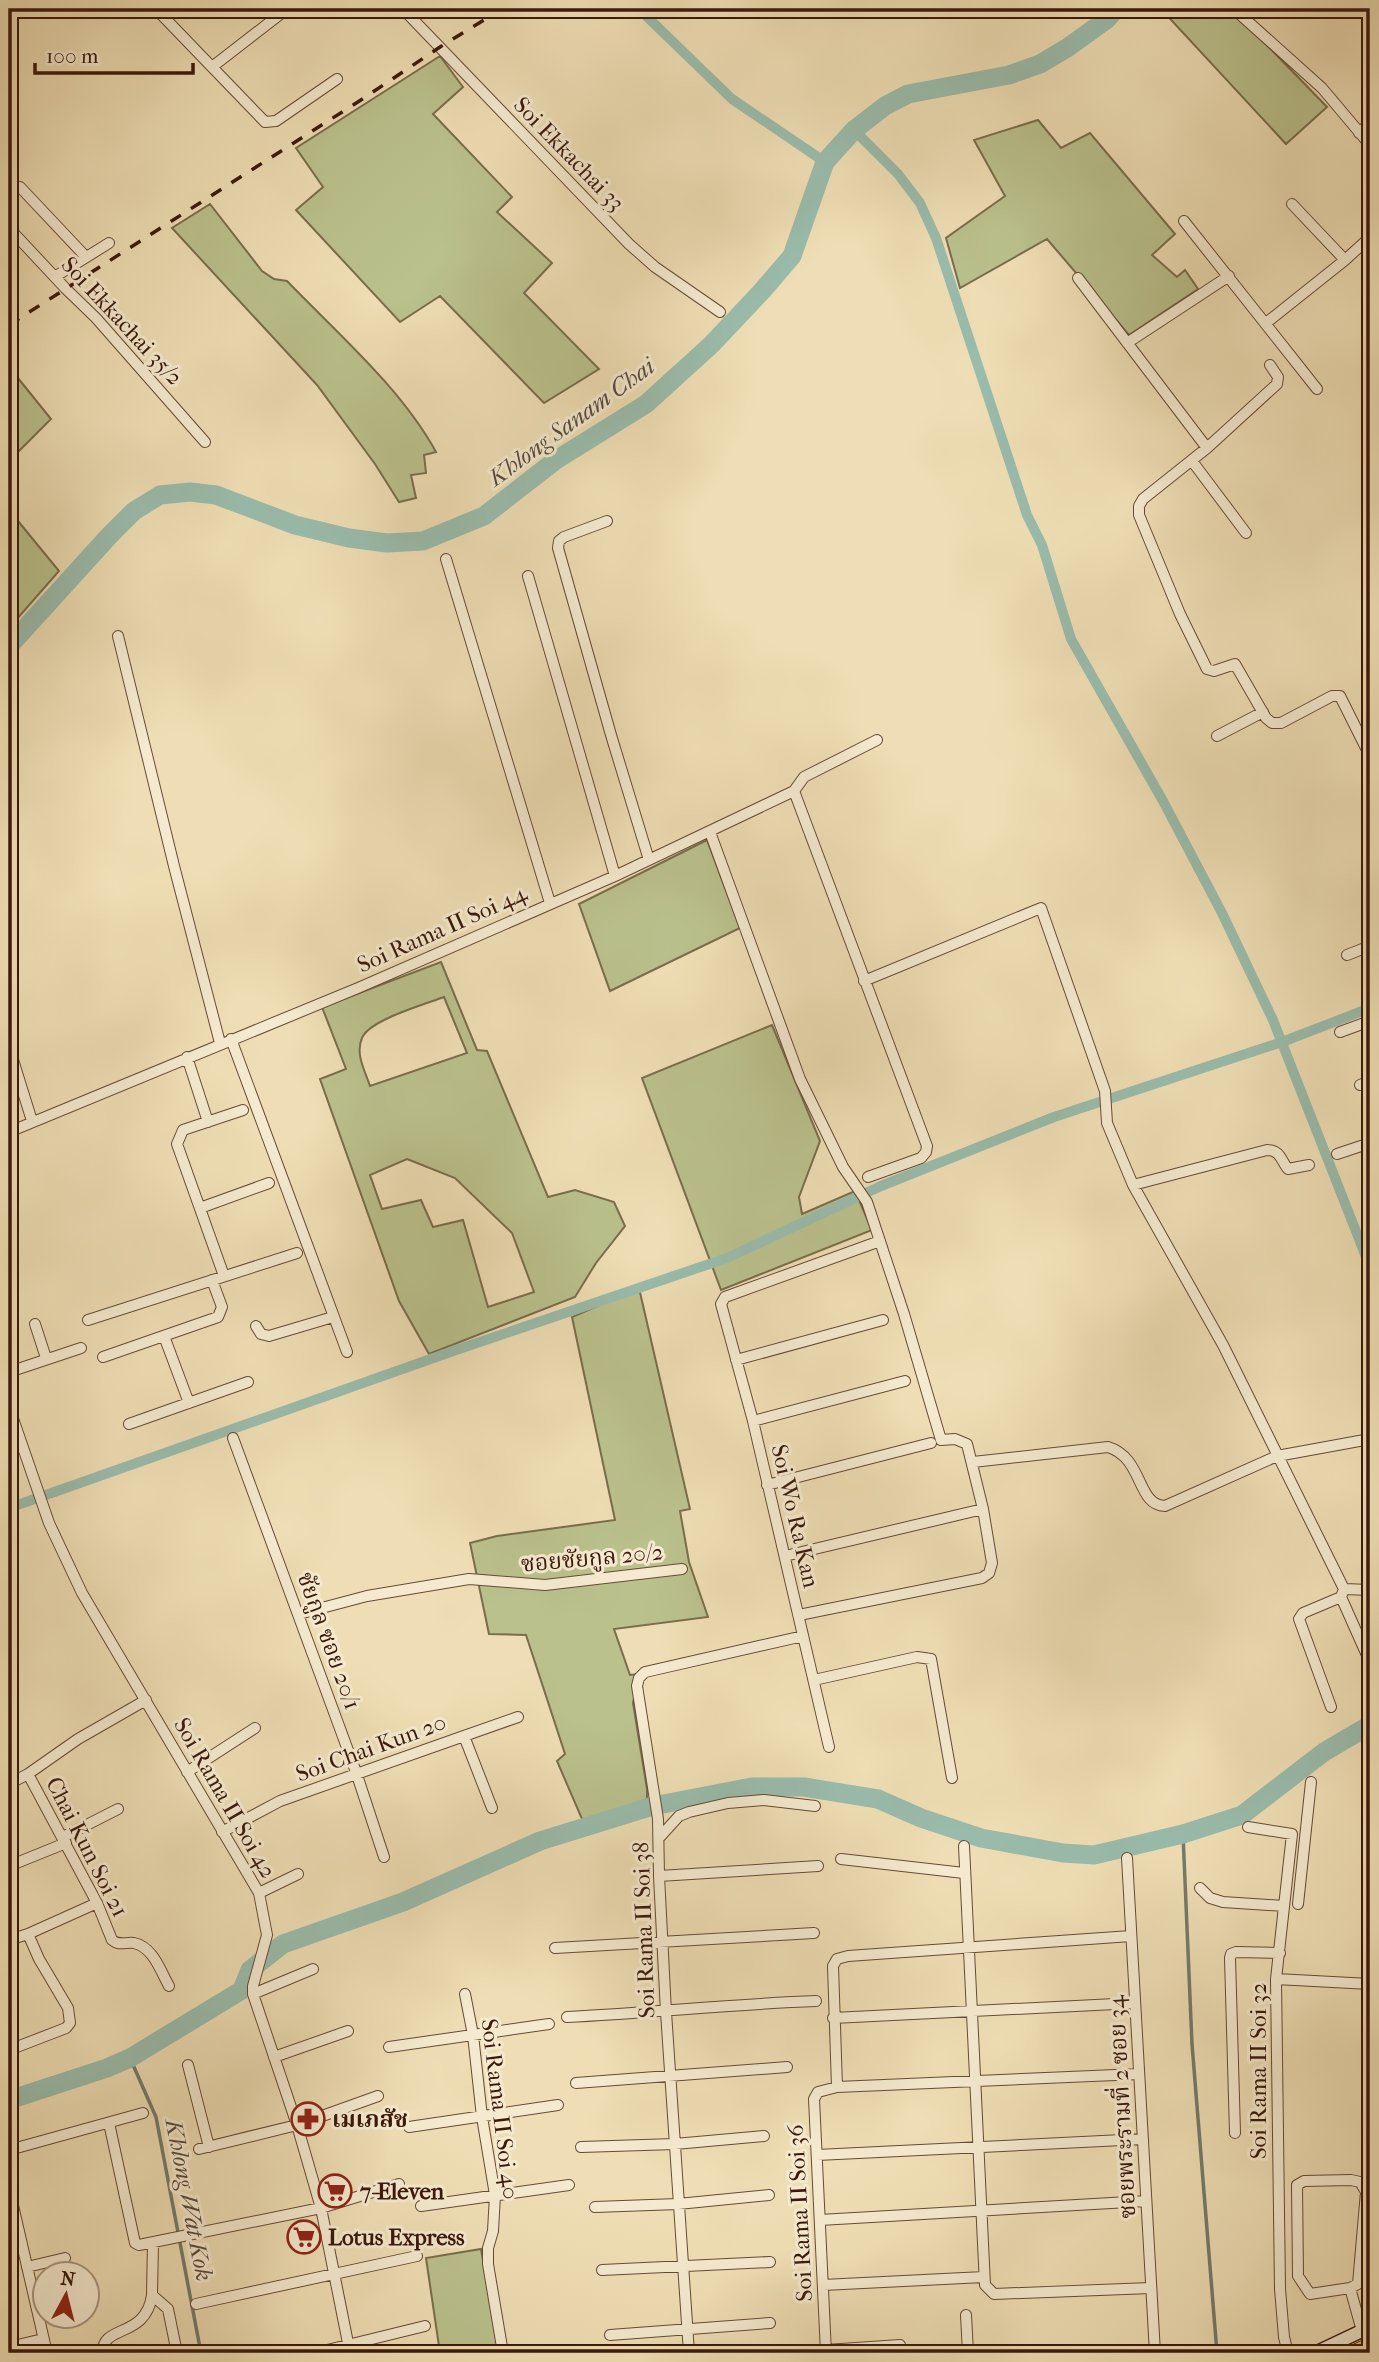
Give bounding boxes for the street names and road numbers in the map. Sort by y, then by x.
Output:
street label: Soi Ekkachai 33 [508,92,630,216]
street label: Soi Ekkachai 35/2 [56,251,188,391]
street label: Soi Rama II Soi 44 [353,879,532,978]
street label: Soi Wo Ra Kan [765,1442,825,1591]
street label: ซอยชัยกูล 20/2 [520,1538,665,1579]
street label: ชัยกูล ซอย 20/1 [291,1569,366,1714]
street label: Soi Chai Kun 20 [292,1708,450,1788]
street label: Soi Rama II Soi 42 [168,1713,282,1883]
street label: Chai Kun Soi 21 [40,1773,134,1921]
street label: Soi Rama II Soi 38 [627,1841,661,2019]
street label: Soi Rama II Soi 32 [1245,1982,1272,2159]
street label: ซอยพระรามที่ 2 ซอย 34 [1099,1993,1141,2220]
street label: Soi Rama II Soi 40 [476,2017,524,2201]
street label: Soi Rama II Soi 36 [782,2123,818,2302]

